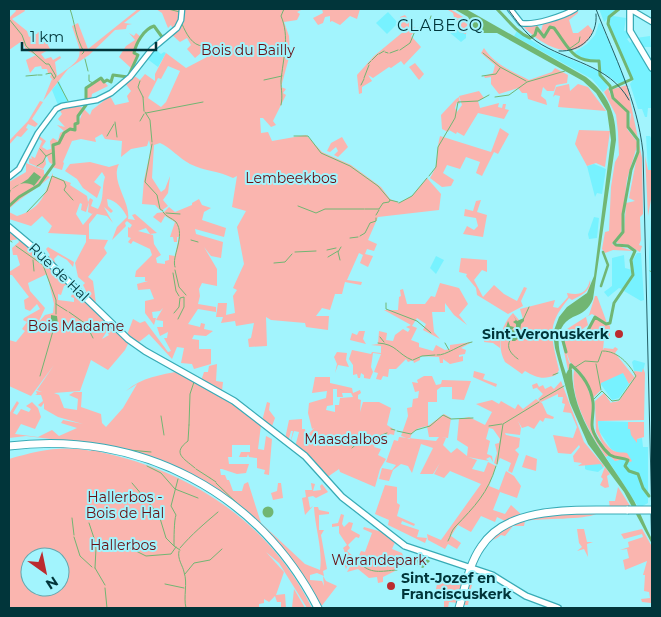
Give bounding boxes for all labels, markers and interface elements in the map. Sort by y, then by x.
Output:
district label: CLABECQ [397,16,483,35]
scale bar [22,20,156,52]
text: 1 km [30,27,64,46]
park label: Bois du Bailly [201,41,295,59]
park label: Lembeekbos [245,169,337,187]
street label: Rue de Hal [25,239,93,305]
park label: Bois Madame [28,317,124,335]
place label: Sint-Veronuskerk [482,325,610,343]
marker: Sint-Veronuskerk [613,328,625,340]
park label: Maasdalbos [304,430,388,448]
park label: Hallerbos - Bois de Hal [86,488,164,522]
park label: Hallerbos [90,536,156,554]
north arrow [20,547,70,597]
park label: Warandepark [331,551,427,569]
place label: Sint-Jozef en Franciscuskerk [401,569,513,603]
text: N [42,572,62,594]
marker: Sint-Jozef en Franciscuskerk [385,580,397,592]

